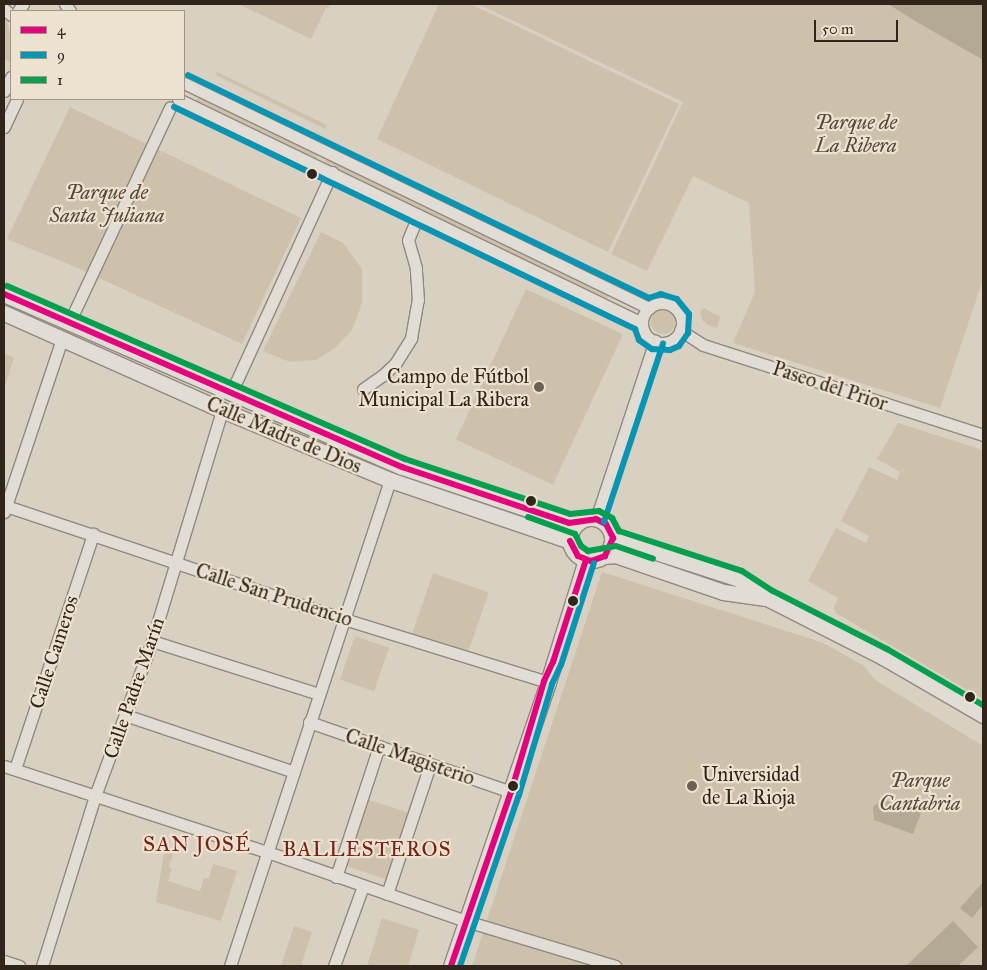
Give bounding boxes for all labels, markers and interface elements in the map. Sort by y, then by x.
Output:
legend [10,10,185,100]
scale bar [817,10,901,42]
text: 50 m [822,20,854,38]
text: 4 [57,21,65,39]
text: 9 [57,46,65,64]
text: 1 [57,71,63,89]
park label: Parque de La Ribera [815,110,897,157]
unlabelled marker [307,169,317,179]
park label: Parque de Santa Juliana [49,180,165,227]
street label: Paseo del Prior [769,356,891,416]
place label: Campo de Fútbol Municipal La Ribera [359,364,529,411]
marker: Campo de Fútbol Municipal La Ribera [533,381,545,393]
street label: Calle Madre de Dios [203,392,365,478]
unlabelled marker [526,496,536,506]
street label: Calle San Prudencio [193,558,355,632]
street label: Calle Cameros [24,592,84,712]
unlabelled marker [568,596,578,606]
street label: Calle Padre Marín [99,614,169,762]
unlabelled marker [965,692,975,702]
street label: Calle Magisterio [342,724,478,790]
place label: Universidad de La Rioja [702,762,800,809]
park label: Parque Cantabria [879,769,961,816]
marker: Universidad de La Rioja [686,780,698,792]
unlabelled marker [508,781,518,791]
district label: SAN JOSÉ [142,831,252,857]
district label: BALLESTEROS [281,836,453,862]

